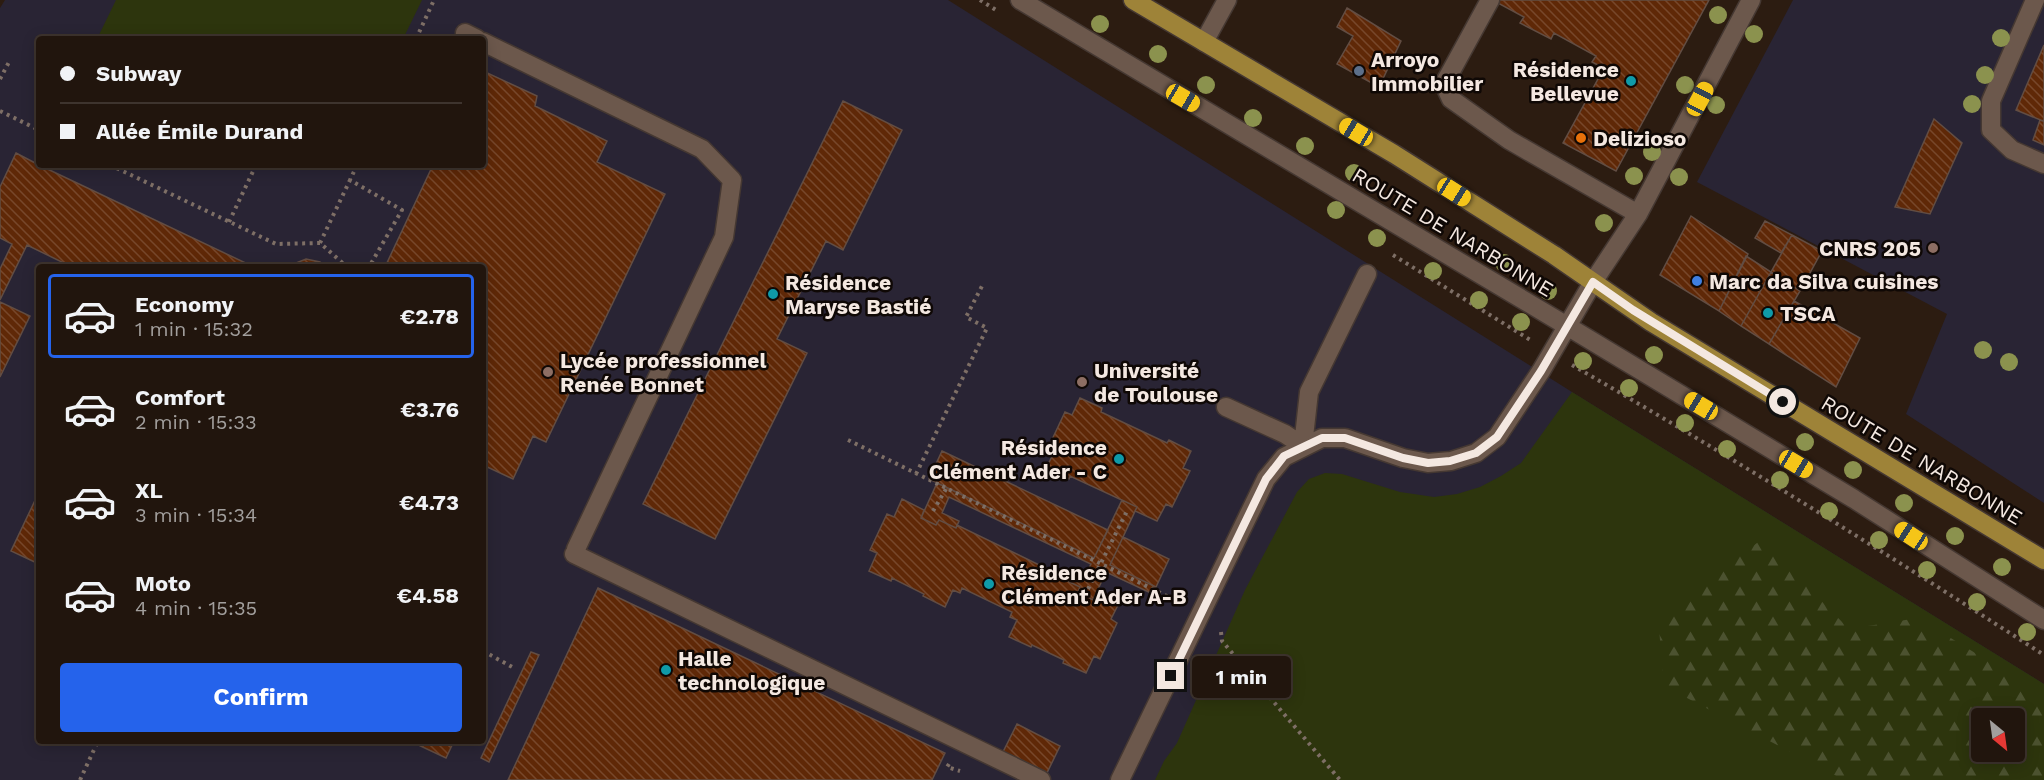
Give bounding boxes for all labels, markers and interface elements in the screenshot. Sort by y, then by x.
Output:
place label: Arroyo Immobilier [1371,47,1483,96]
place label: Résidence Bellevue [1513,57,1619,106]
text: Subway [96,61,181,86]
marker: Arroyo Immobilier [1352,64,1366,78]
marker: Résidence Bellevue [1624,74,1638,88]
car [1684,79,1716,119]
car [1163,81,1203,115]
car [1336,115,1376,149]
text: Allée Émile Durand [96,119,303,144]
place label: Delizioso [1593,126,1686,151]
marker: Delizioso [1574,131,1588,145]
street label: ROUTE DE NARBONNE [1348,162,1558,302]
car [1434,175,1474,209]
place label: CNRS 205 [1819,236,1921,261]
marker: CNRS 205 [1926,241,1940,255]
place label: Marc da Silva cuisines [1709,269,1939,294]
place label: Résidence Maryse Bastié [785,270,931,319]
marker: Marc da Silva cuisines [1690,274,1704,288]
marker: Résidence Maryse Bastié [766,287,780,301]
icon: car [63,289,117,343]
text: Economy [135,292,234,317]
place label: TSCA [1780,301,1836,326]
text: €2.78 [400,304,459,329]
marker: TSCA [1761,306,1775,320]
text: 1 min · 15:32 [135,317,253,341]
place label: Lycée professionnel Renée Bonnet [560,348,766,397]
place label: Université de Toulouse [1094,358,1218,407]
marker: Lycée professionnel Renée Bonnet [541,365,555,379]
marker: Université de Toulouse [1075,375,1089,389]
icon: car [63,382,117,436]
text: Comfort [135,385,225,410]
route start [1769,388,1796,415]
car [1681,389,1721,423]
street label: ROUTE DE NARBONNE [1817,390,2027,530]
text: €3.76 [400,397,459,422]
text: 2 min · 15:33 [135,410,257,434]
place label: Résidence Clément Ader - C [929,435,1107,484]
car [1776,447,1816,481]
marker: Résidence Clément Ader - C [1112,452,1126,466]
icon: car [63,475,117,529]
text: XL [135,478,163,503]
text: €4.73 [399,490,459,515]
text: 3 min · 15:34 [135,503,257,527]
car [1891,519,1931,553]
place label: Résidence Clément Ader A-B [1001,560,1187,609]
icon: car [63,568,117,622]
text: Moto [135,571,191,596]
marker: Résidence Clément Ader A-B [982,577,996,591]
text: €4.58 [396,583,459,608]
text: 4 min · 15:35 [135,596,257,620]
place label: Halle technologique [678,646,825,695]
callout: 1 min [1192,655,1291,697]
route end [1157,662,1184,689]
button: Confirm [60,663,462,732]
marker: Halle technologique [659,663,673,677]
text: 1 min [1216,665,1267,689]
north arrow [1971,708,2025,762]
map controls [1971,708,2025,762]

